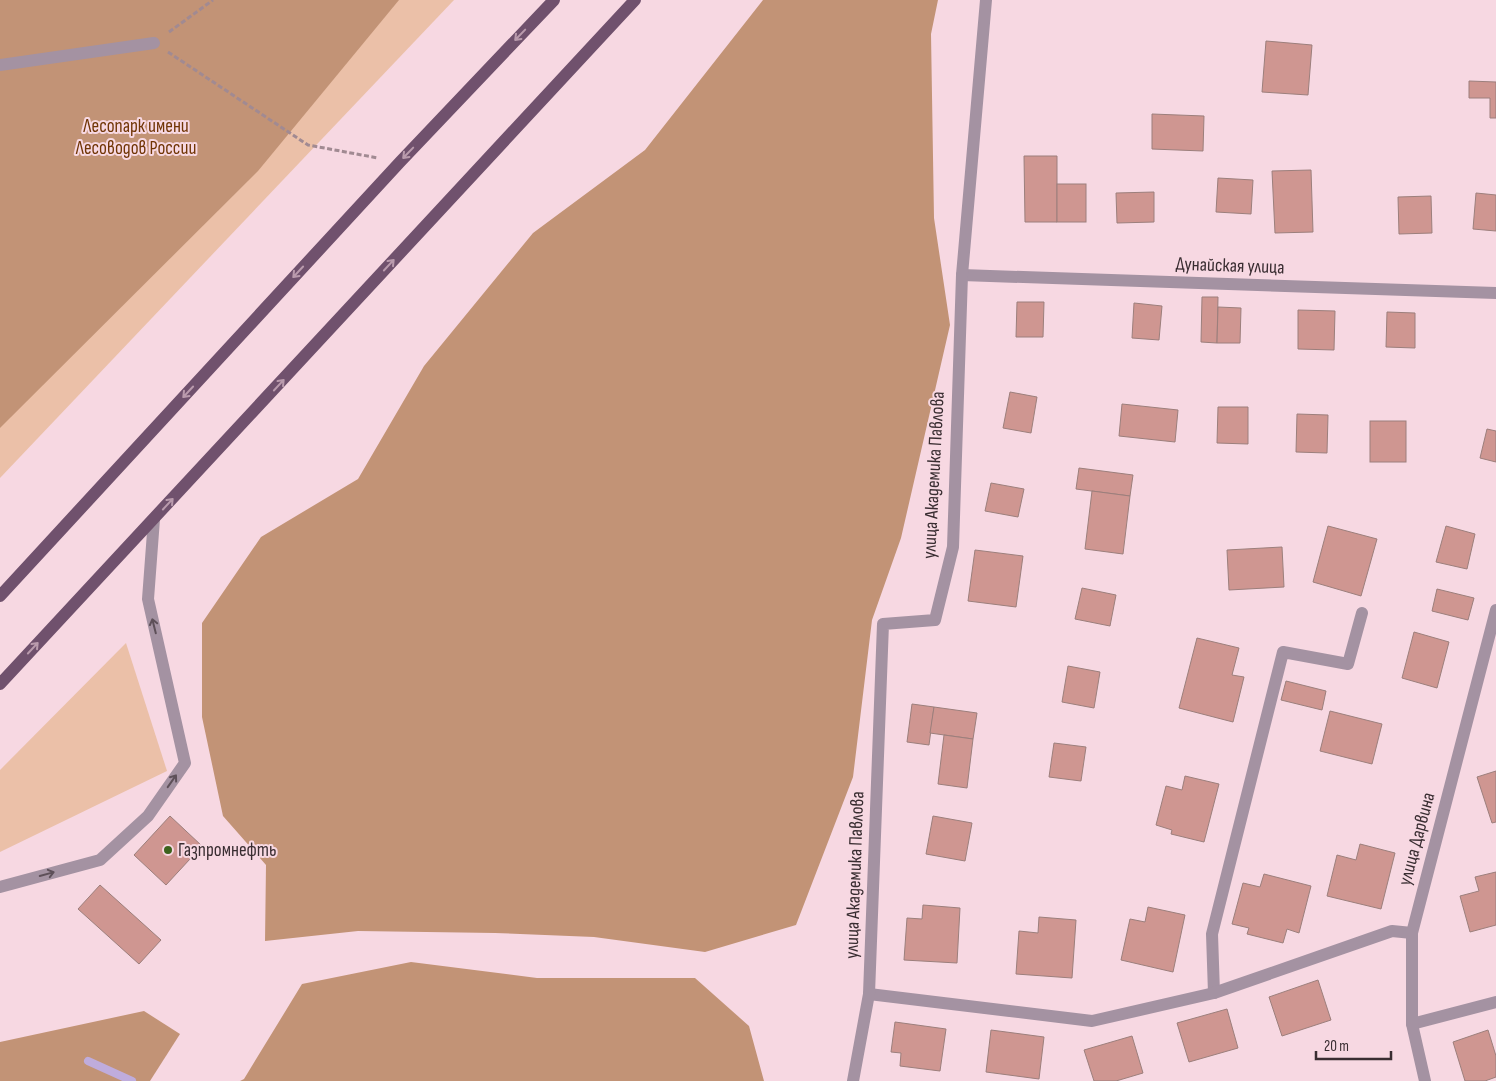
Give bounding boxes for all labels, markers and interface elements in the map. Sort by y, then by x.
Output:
one-way arrow [514,29,526,42]
park label: Лесопарк имени Лесоводов России [75,115,196,160]
one-way arrow [402,147,414,159]
street label: Дунайская улица [1175,253,1285,279]
one-way arrow [383,259,395,272]
one-way arrow [292,266,304,279]
one-way arrow [273,378,285,391]
one-way arrow [182,385,194,398]
street label: улица Академика Павлова [918,391,950,559]
one-way arrow [162,497,174,510]
one-way arrow [149,619,158,635]
one-way arrow [27,642,39,655]
one-way arrow [167,774,177,788]
street label: улица Дарвина [1394,790,1440,888]
street label: улица Академика Павлова [841,791,869,959]
place label: Газпромнефть [178,839,277,862]
marker: Газпромнефть [162,844,174,856]
one-way arrow [39,869,55,878]
scale bar [1316,1028,1391,1060]
text: 20 m [1324,1037,1349,1056]

